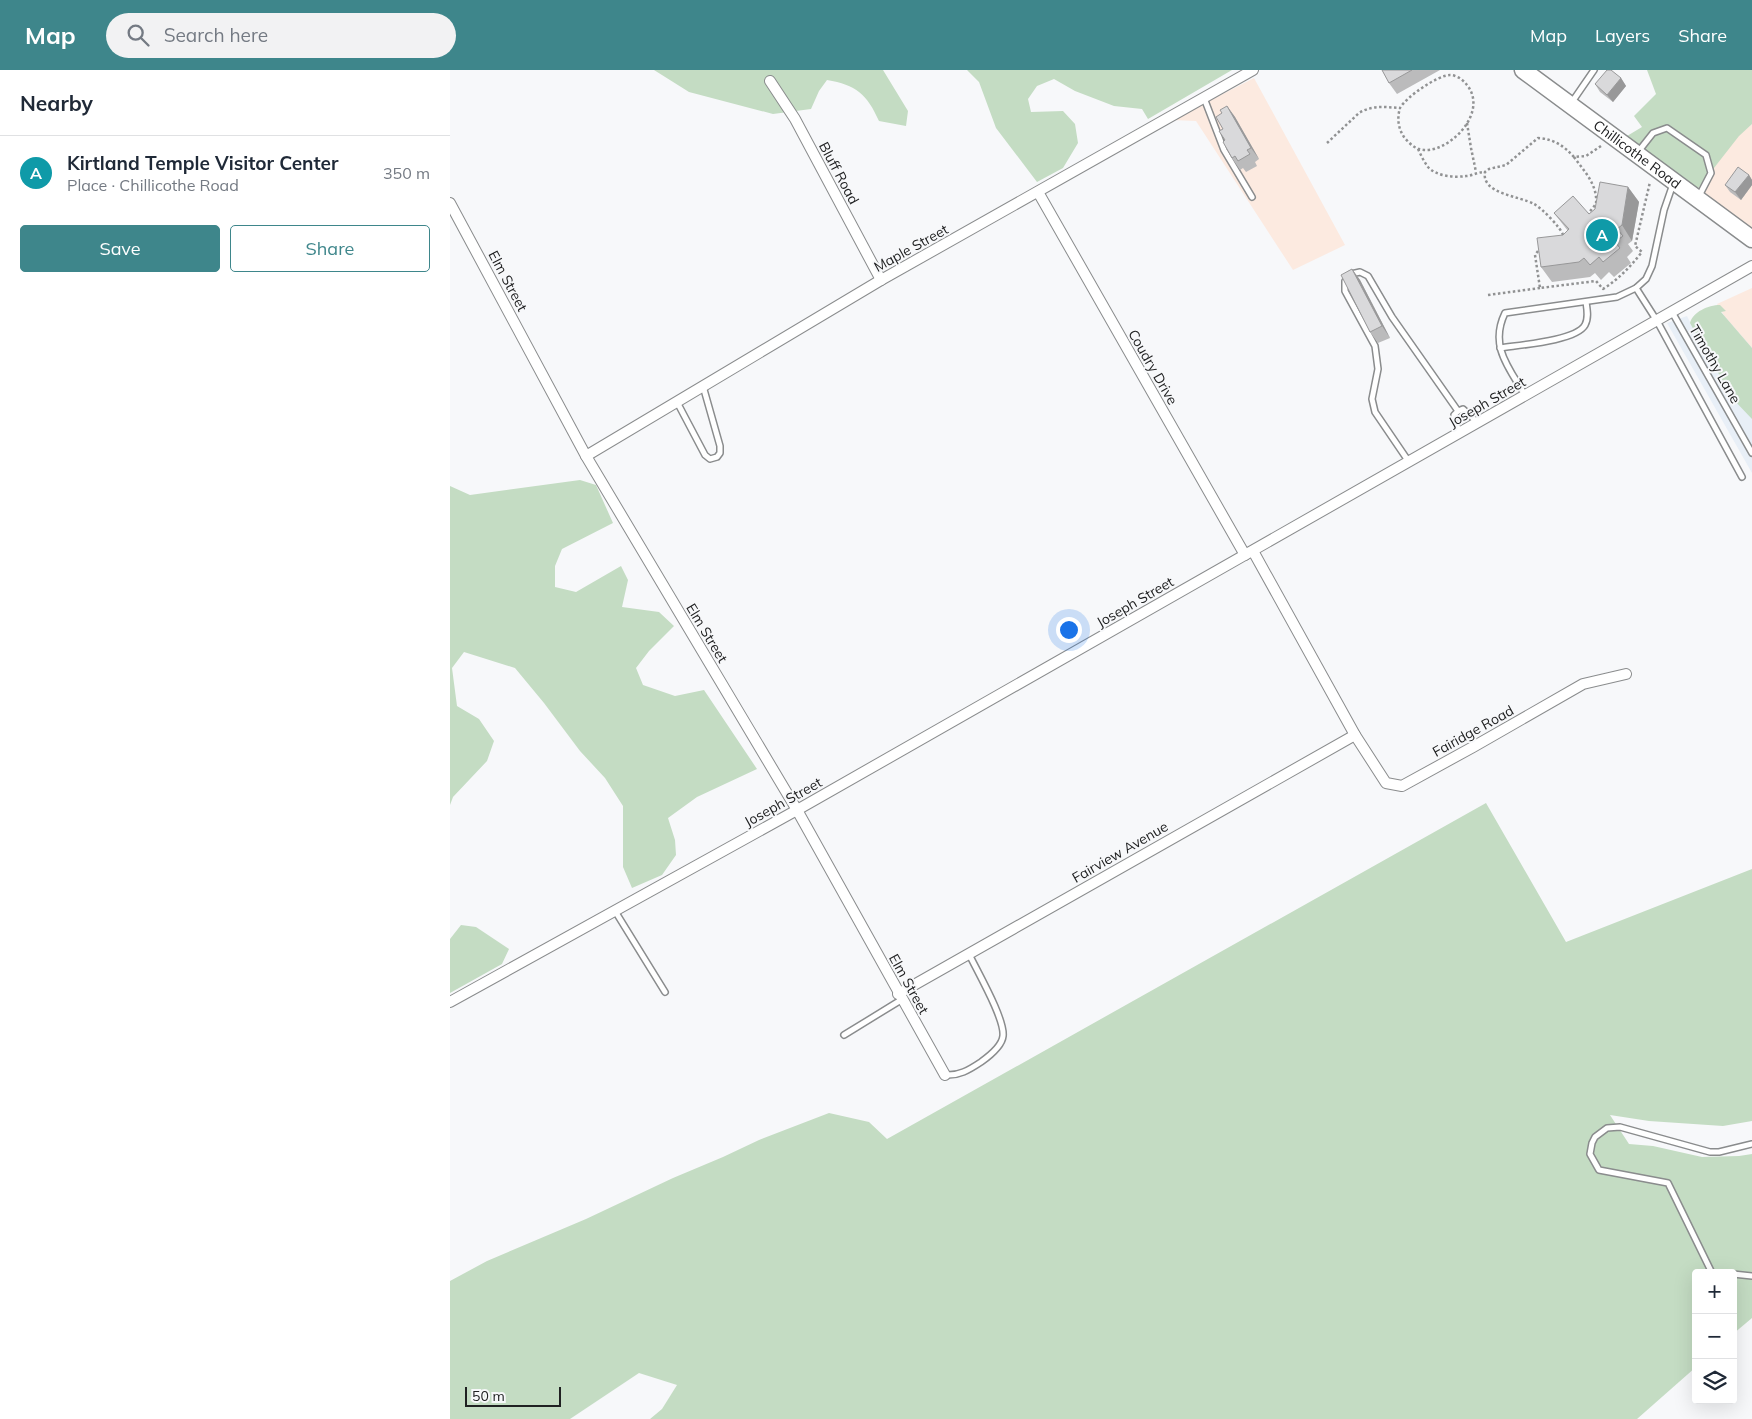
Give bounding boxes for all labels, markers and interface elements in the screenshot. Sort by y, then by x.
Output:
search box [106,13,456,58]
text: Map [25,20,76,50]
icon: search [124,21,152,49]
text: Search here [164,23,268,47]
text: Map [1530,24,1567,47]
text: Layers [1595,24,1650,47]
text: Share [1678,24,1727,47]
text: Nearby [20,90,93,116]
street label: Chillicothe Road [1590,116,1685,193]
street label: Bluff Road [815,139,863,207]
text: Kirtland Temple Visitor Center [67,151,339,175]
text: A [30,163,42,183]
text: 350 m [383,163,430,183]
text: Place · Chillicothe Road [67,175,239,195]
pin: A [1586,216,1618,254]
street label: Maple Street [871,220,951,276]
button: Save [20,225,220,272]
button: Share [230,225,430,272]
street label: Elm Street [485,248,532,315]
street label: Timothy Lane [1685,321,1745,407]
street label: Coudry Drive [1124,326,1182,408]
street label: Joseph Street [1445,373,1529,431]
street label: Joseph Street [1093,573,1177,631]
street label: Elm Street [682,600,732,666]
your location [1056,617,1082,643]
street label: Fairidge Road [1429,701,1517,761]
street label: Joseph Street [741,773,825,831]
street label: Fairview Avenue [1069,817,1171,887]
street label: Elm Street [885,951,933,1017]
map controls [1692,1269,1737,1404]
button: + [1692,1269,1737,1314]
button: − [1692,1314,1737,1359]
button: layers [1692,1359,1737,1404]
scale bar [465,1384,561,1407]
text: 50 m [472,1387,505,1405]

